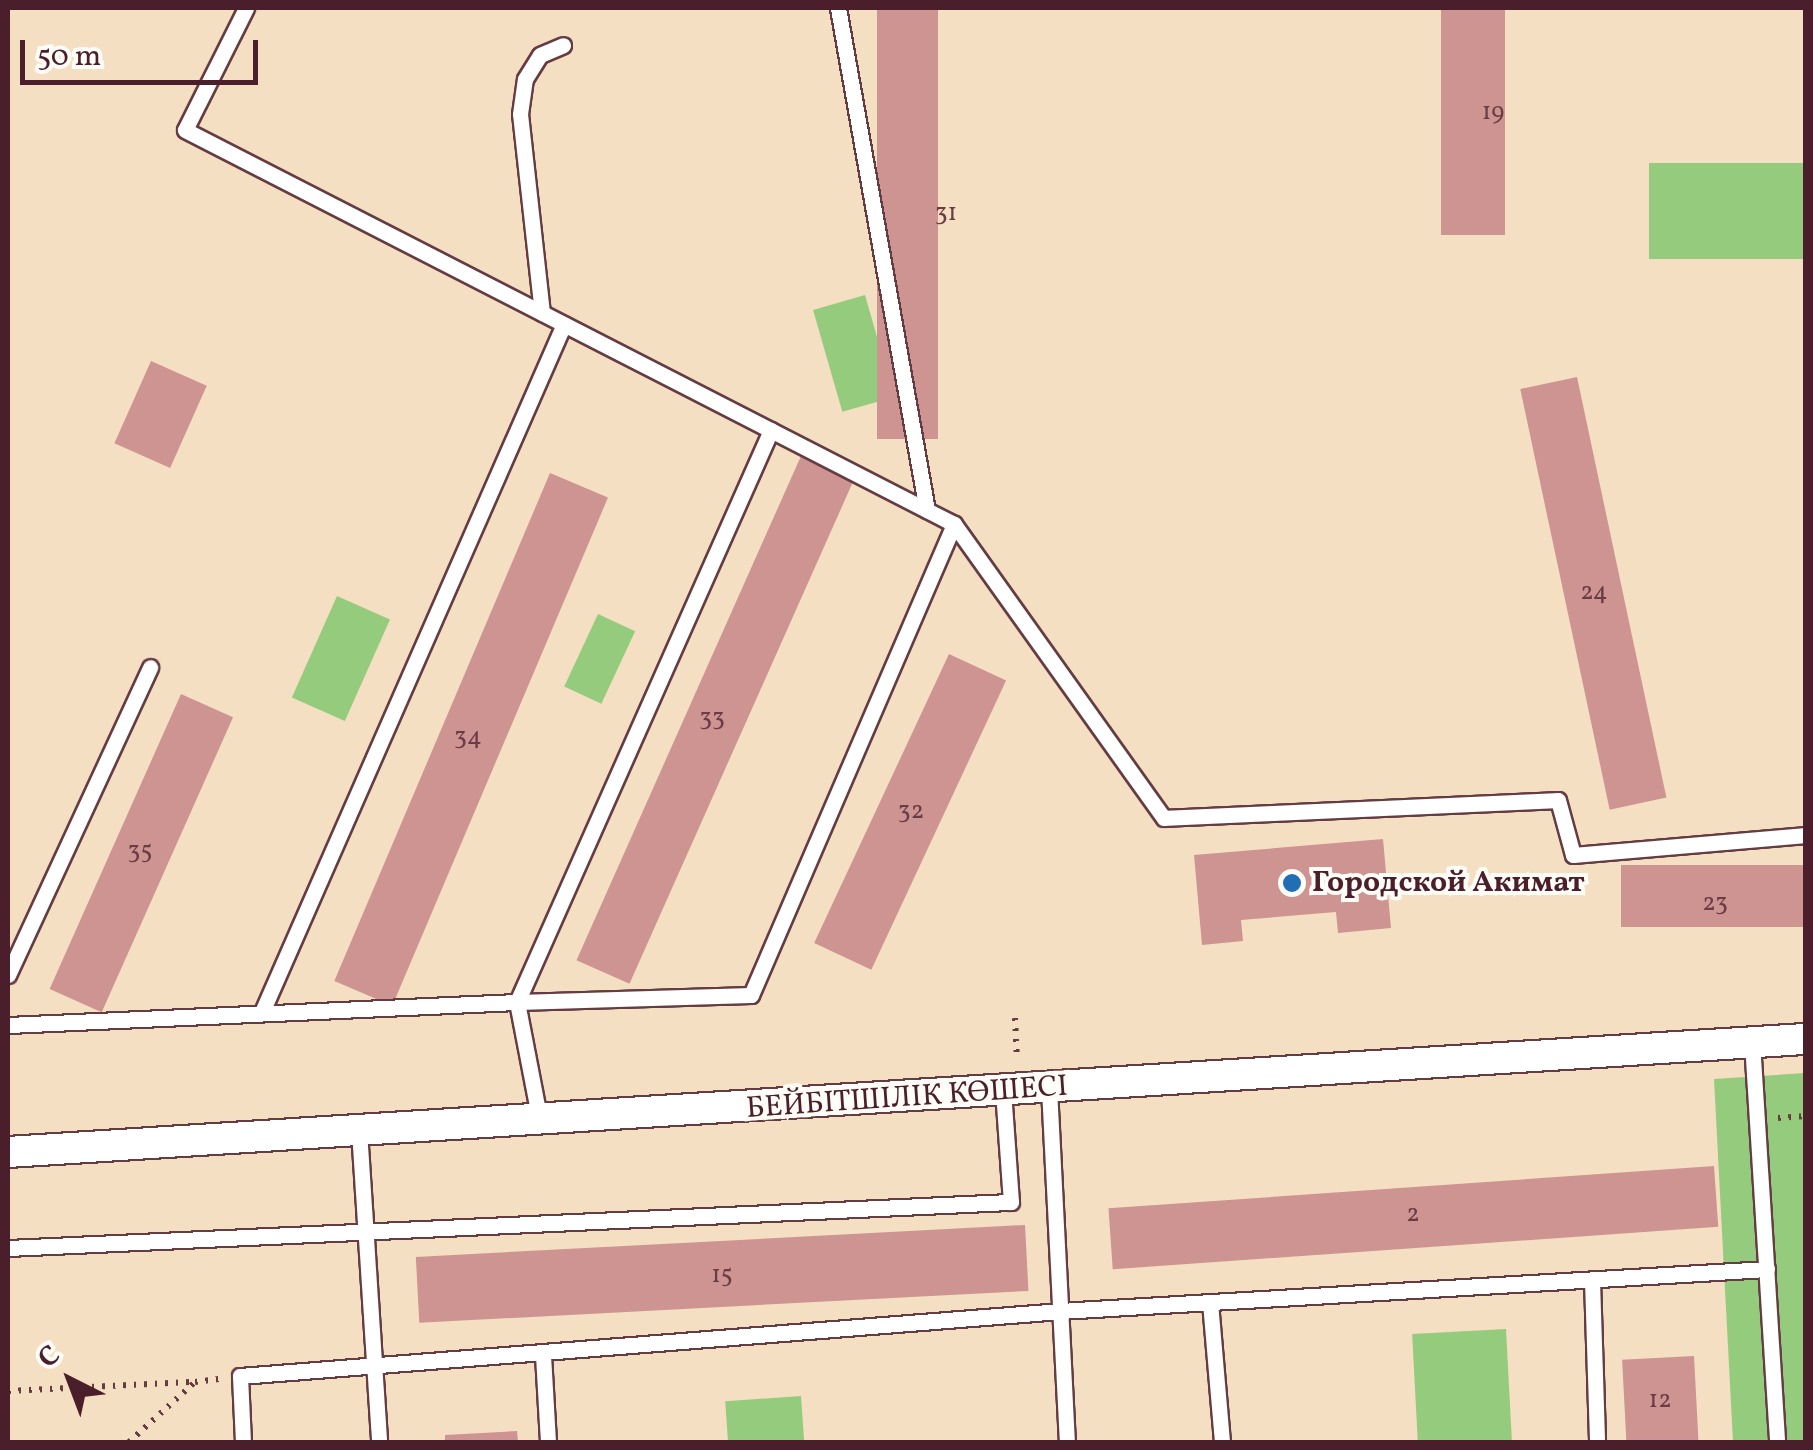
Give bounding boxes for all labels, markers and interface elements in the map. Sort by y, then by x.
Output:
scale bar [25,20,262,82]
text: 50 m [37,36,101,78]
house number: 19 [1482,98,1504,128]
house number: 31 [935,199,957,229]
house number: 24 [1580,578,1608,608]
house number: 33 [699,704,725,734]
house number: 34 [454,723,482,753]
house number: 32 [898,797,924,827]
house number: 35 [128,837,152,867]
place label: Городской Акимат [1312,865,1585,901]
marker: Городской Акимат [1281,872,1303,894]
house number: 23 [1702,889,1728,919]
street label: БЕЙБІТШІЛІК КӨШЕСІ [745,1069,1069,1127]
house number: 2 [1406,1200,1420,1230]
house number: 15 [711,1261,733,1291]
north arrow [20,1330,120,1430]
text: С [30,1337,69,1378]
house number: 12 [1648,1386,1672,1416]

